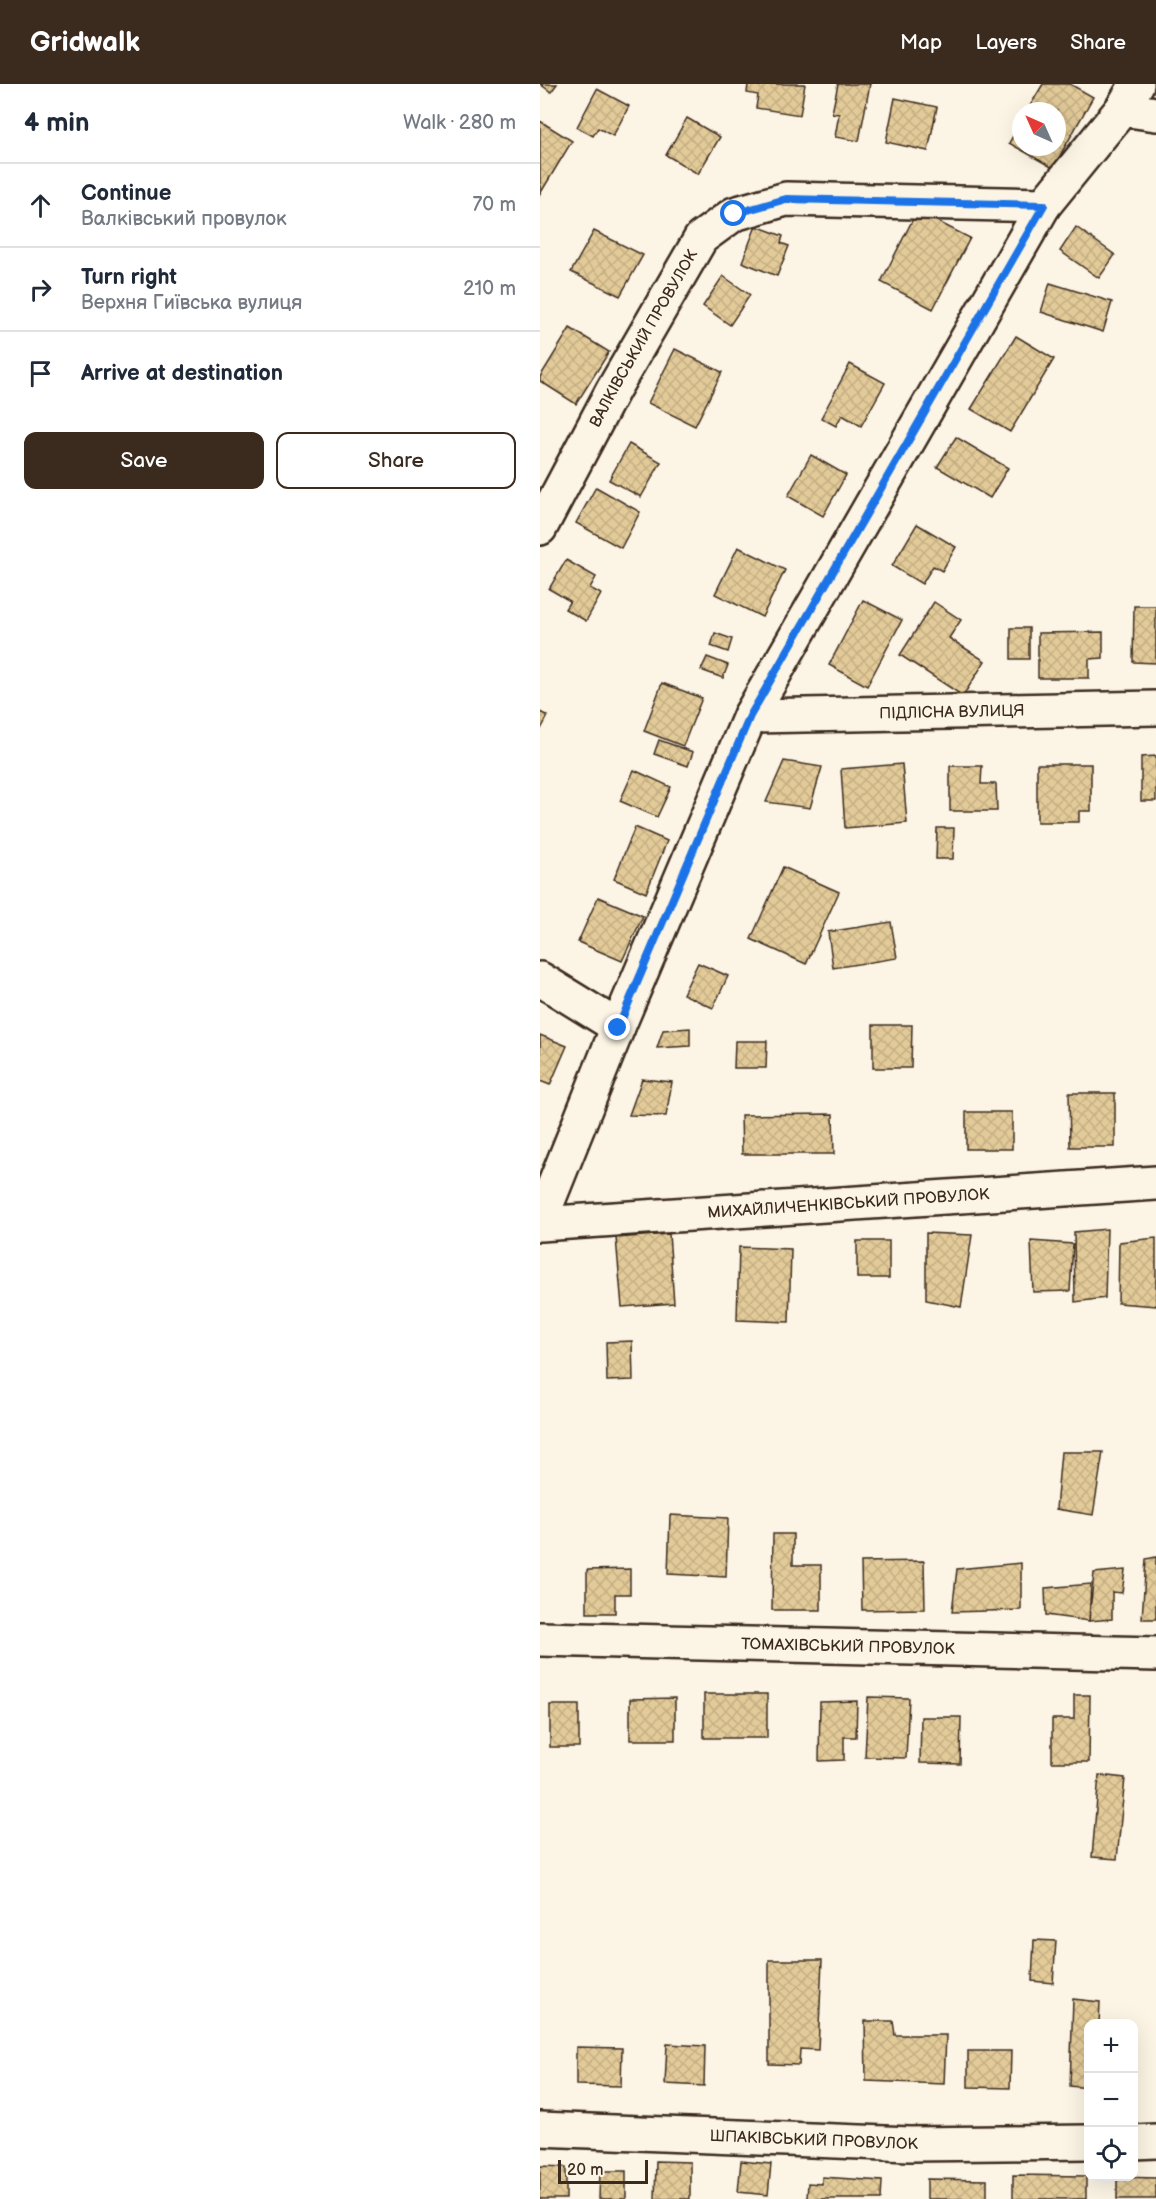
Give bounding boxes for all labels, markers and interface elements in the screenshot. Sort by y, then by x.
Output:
text: Gridwalk [30,26,140,59]
text: Map [900,30,942,55]
text: Layers [975,30,1037,55]
text: Share [1070,30,1126,55]
north arrow [1012,102,1066,156]
text: 4 min [24,108,89,139]
text: Walk · 280 m [403,111,516,135]
text: Continue [81,180,171,207]
icon: ahead [24,189,57,222]
text: 70 m [472,193,516,217]
route start [720,200,746,226]
text: Валківський провулок [81,207,287,231]
street label: ВАЛКІВСЬКИЙ ПРОВУЛОК [586,246,702,430]
text: Turn right [81,264,177,291]
icon: right [24,273,57,306]
text: 210 m [463,277,516,301]
text: Верхня Гиївська вулиця [81,291,302,315]
icon: arrive [24,357,57,390]
text: Arrive at destination [81,360,283,387]
button: Save [24,432,264,489]
button: Share [276,432,516,489]
street label: ПІДЛІСНА ВУЛИЦЯ [879,701,1025,723]
route end [604,1014,630,1040]
street label: МИХАЙЛИЧЕНКІВСЬКИЙ ПРОВУЛОК [707,1185,991,1222]
street label: ТОМАХІВСЬКИЙ ПРОВУЛОК [741,1634,956,1659]
map controls [1084,2019,1138,2181]
button: + [1084,2019,1138,2073]
button: − [1084,2073,1138,2127]
street label: ШПАКІВСЬКИЙ ПРОВУЛОК [709,2126,919,2154]
button: locate [1084,2127,1138,2181]
scale bar [558,2157,648,2184]
text: 20 m [567,2161,603,2180]

